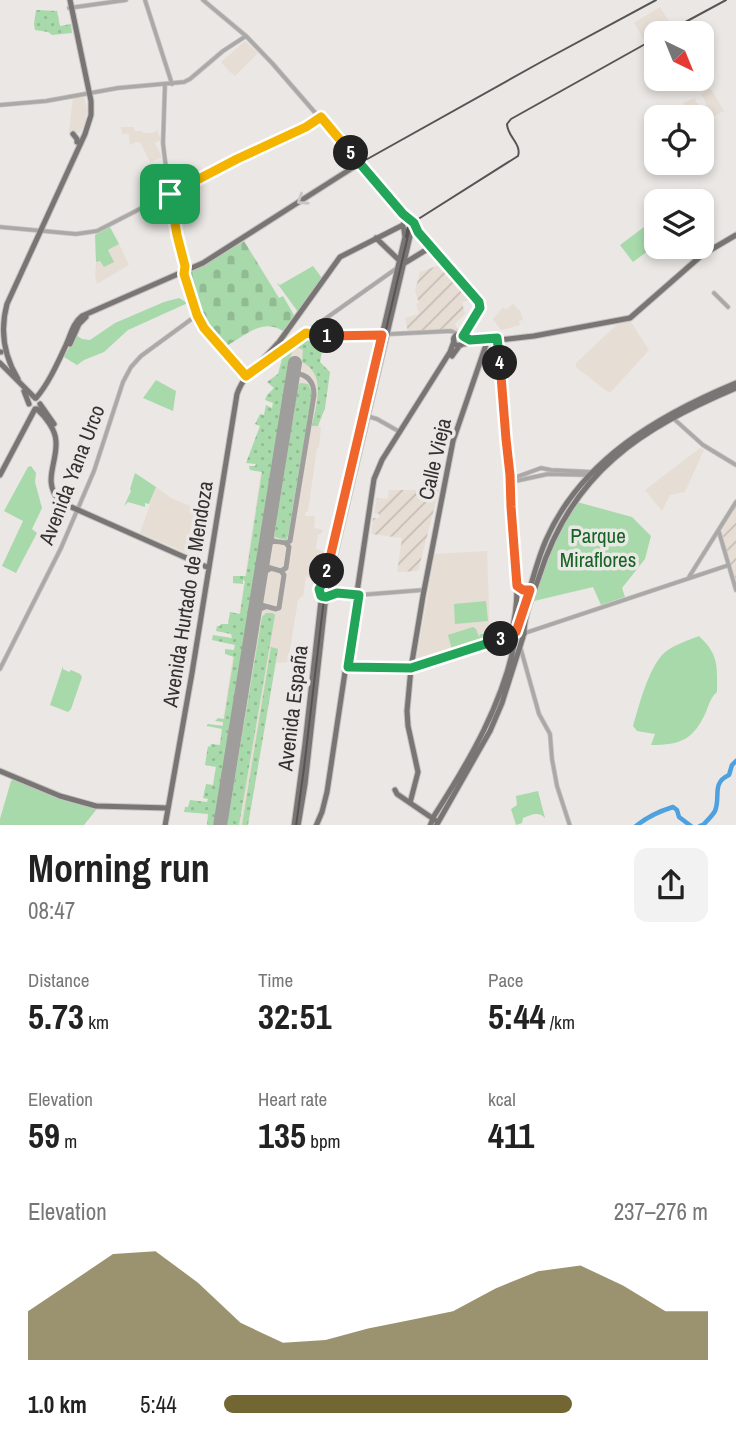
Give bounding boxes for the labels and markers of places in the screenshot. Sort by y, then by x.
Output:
pin: 5 [334,136,368,170]
pin [140,164,200,224]
pin: 1 [310,318,344,354]
pin: 4 [482,346,518,380]
pin: 2 [310,554,344,588]
pin: 3 [484,622,518,656]

